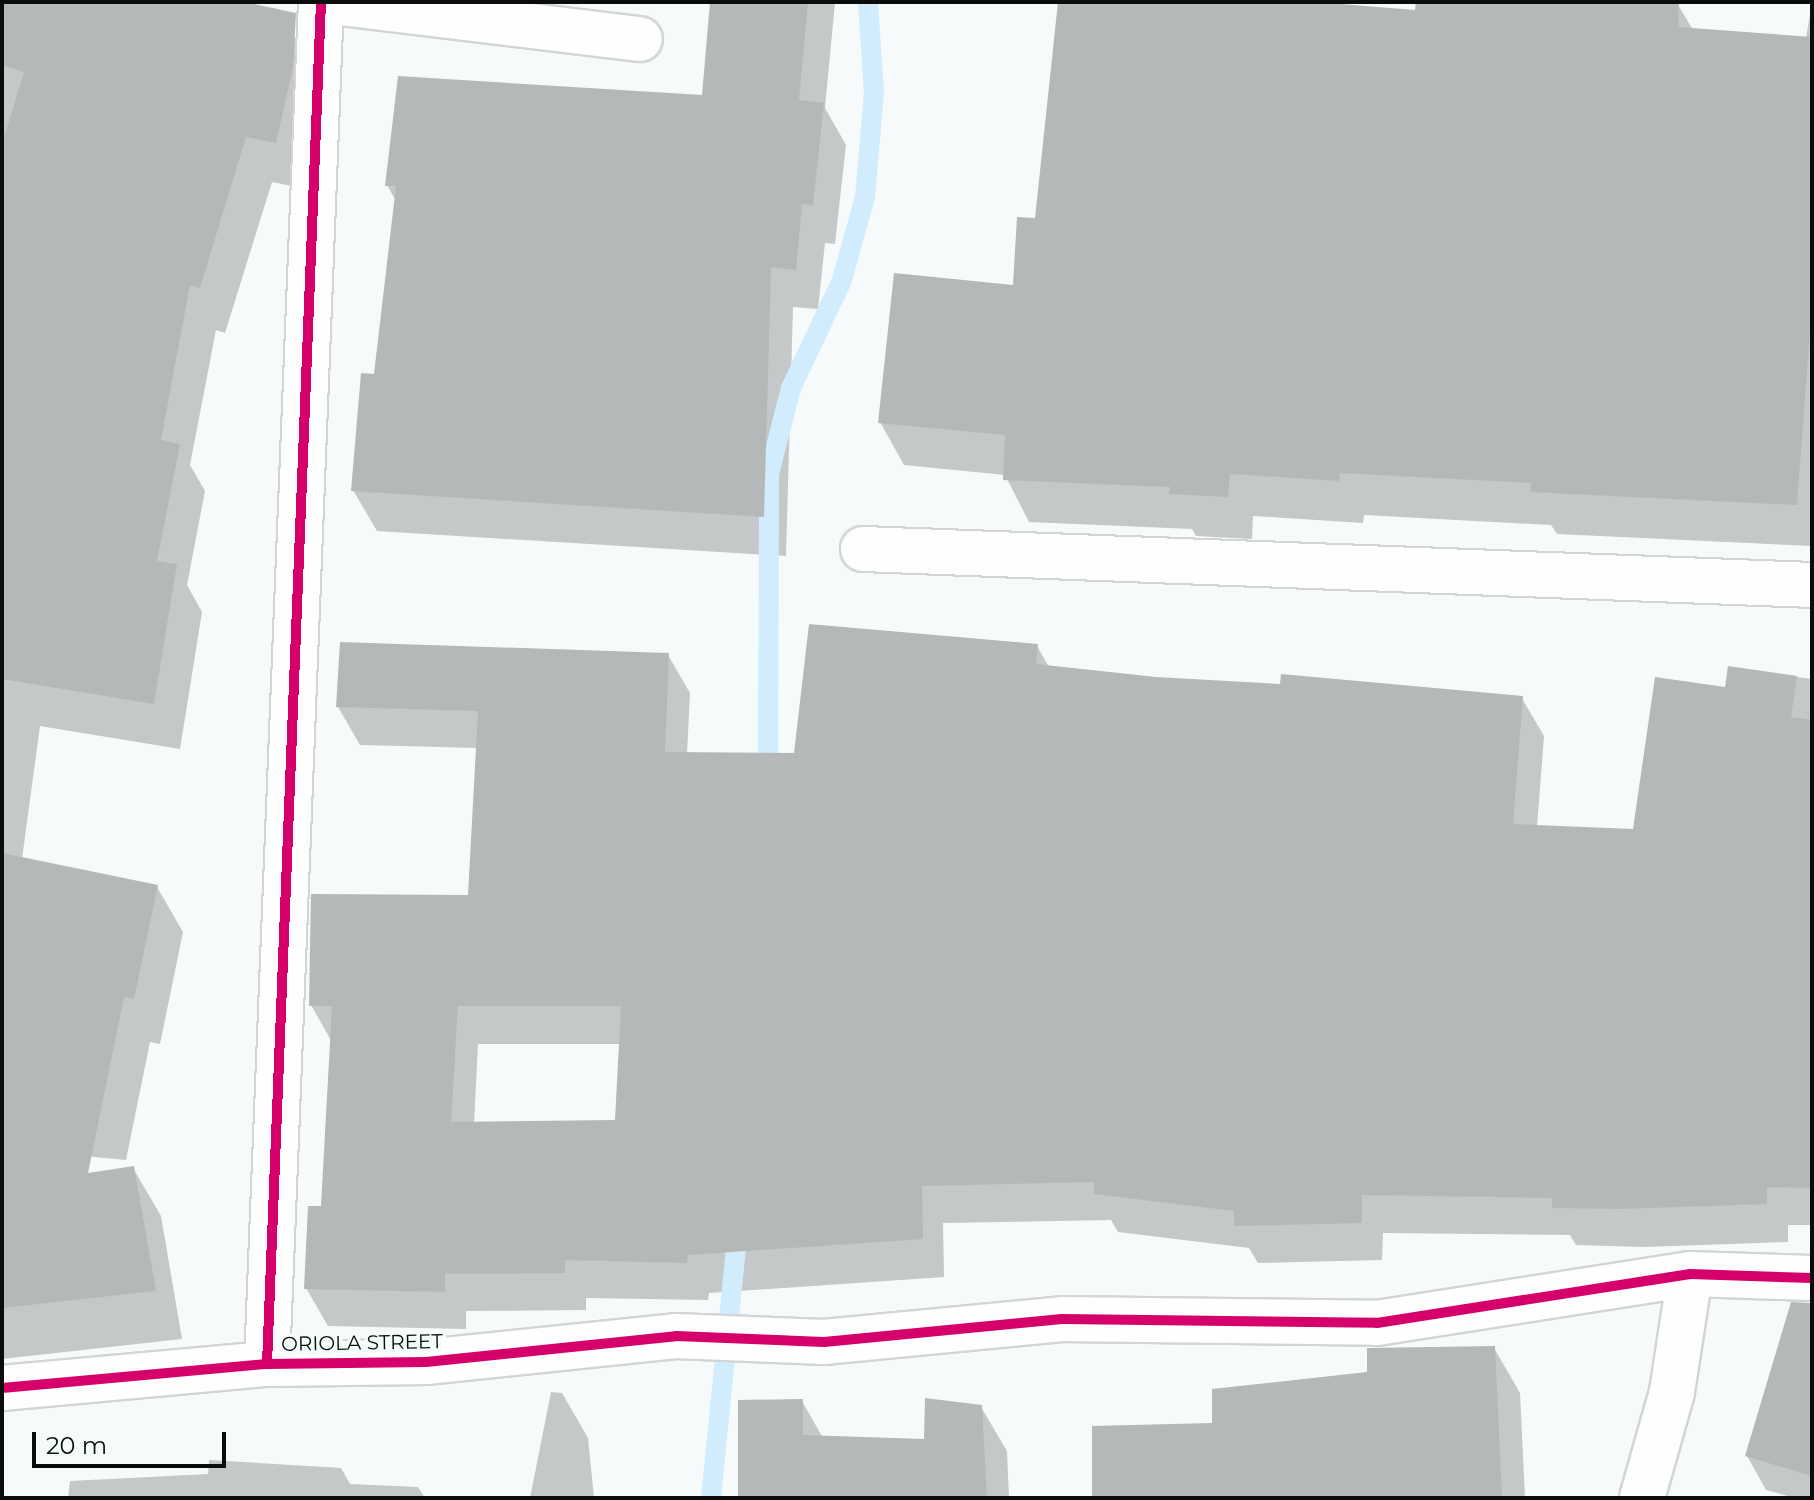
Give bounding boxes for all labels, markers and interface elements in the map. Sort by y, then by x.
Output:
street label: ORIOLA STREET [281,1330,443,1356]
scale bar [36,1416,230,1466]
text: 20 m [46,1431,107,1460]

